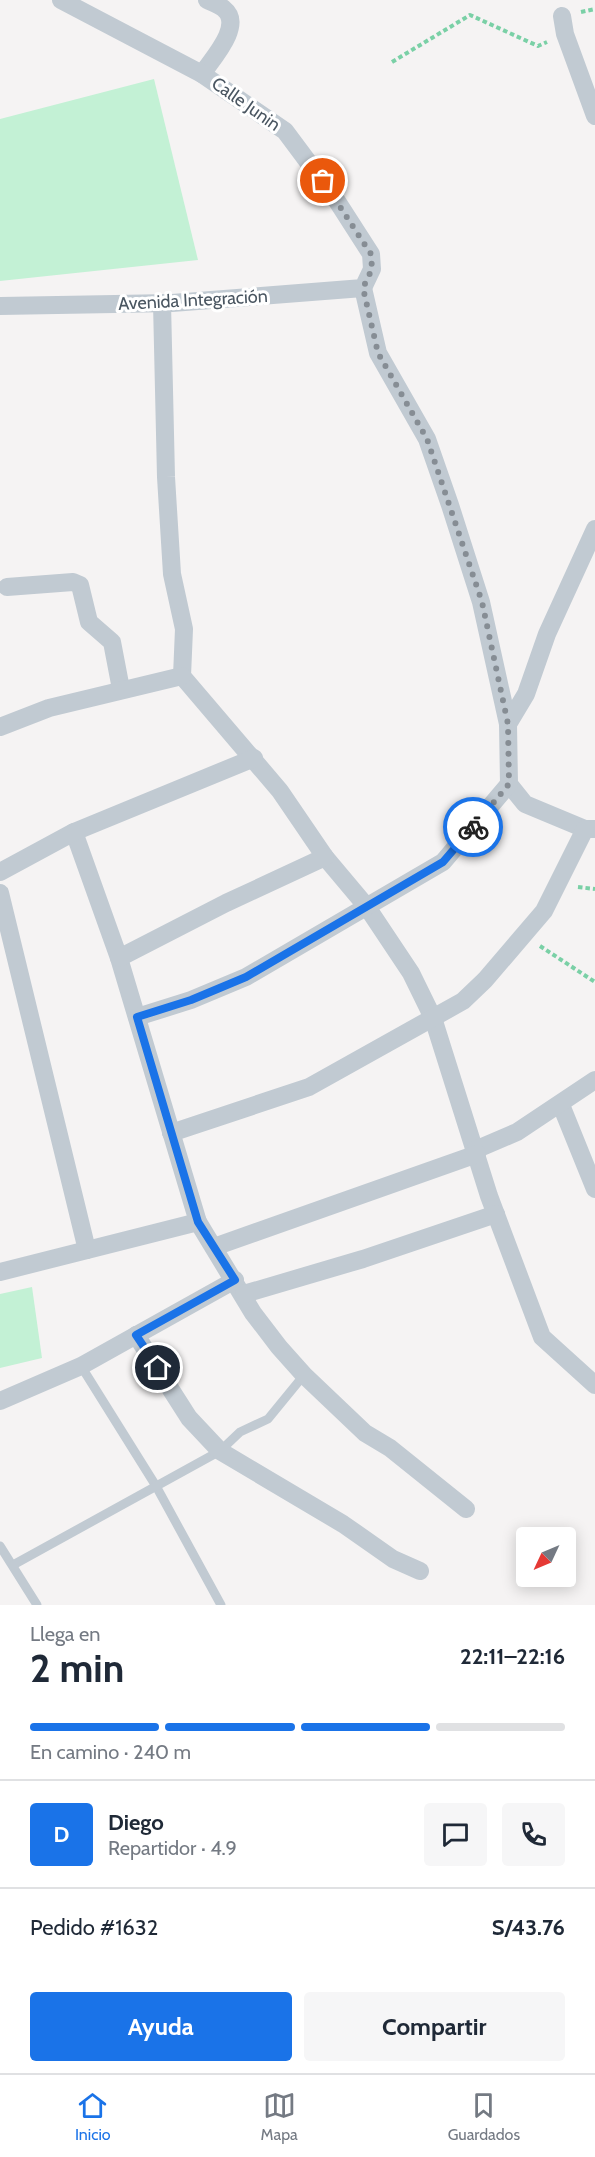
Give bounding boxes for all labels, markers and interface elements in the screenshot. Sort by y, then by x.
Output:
street label: Calle Junin [207,72,285,136]
pin [297,155,348,206]
icon: bag [306,164,339,197]
street label: Avenida Integración [118,285,268,315]
courier [443,797,503,857]
icon: bike [457,811,490,844]
pin [132,1342,183,1393]
icon: home [141,1351,174,1384]
north arrow [516,1527,576,1587]
map controls [516,1527,576,1587]
text: Llega en [30,1622,100,1646]
text: 22:11–22:16 [460,1643,565,1670]
text: 2 min [30,1644,124,1692]
text: En camino · 240 m [30,1740,191,1764]
button: chat [424,1803,487,1866]
button: phone [502,1803,565,1866]
text: Diego [108,1809,164,1836]
text: D [54,1821,69,1848]
text: Repartidor · 4.9 [108,1836,237,1860]
text: Pedido #1632 [30,1914,158,1941]
text: S/43.76 [492,1914,565,1941]
button: Ayuda [30,1992,292,2061]
button: Compartir [304,1992,565,2061]
tab: Inicio [75,2089,111,2144]
tab: Mapa [261,2089,298,2144]
tab: Guardados [448,2089,520,2144]

